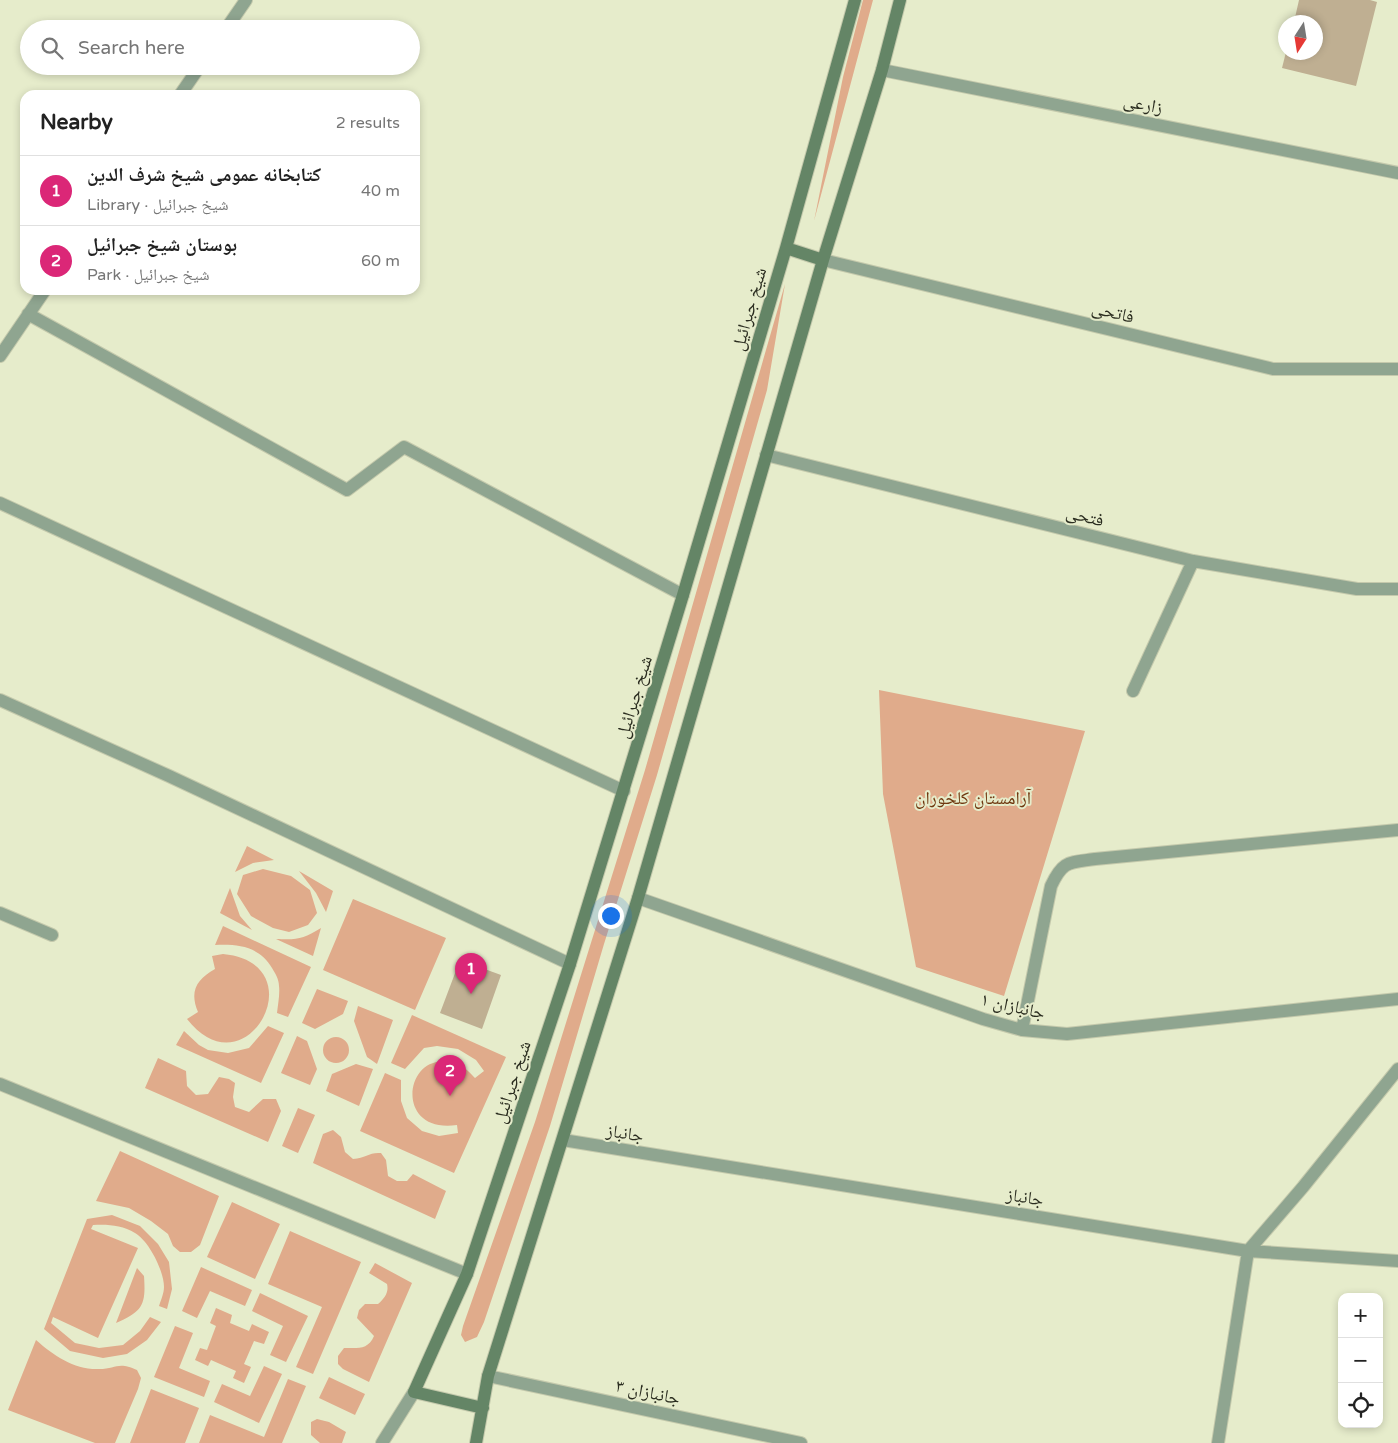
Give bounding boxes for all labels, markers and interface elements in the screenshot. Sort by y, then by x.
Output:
north arrow [1278,15,1323,60]
search box [20,20,420,75]
icon: search [38,34,66,62]
text: Search here [78,37,185,59]
street label: زارعی [1121,89,1165,119]
text: Nearby [40,110,113,135]
text: 2 results [336,113,400,133]
text: کتابخانه عمومی شیخ شرف الدین [87,164,321,186]
text: 1 [51,181,61,201]
text: 40 m [361,181,400,201]
text: Library · شیخ جبرائیل [87,195,228,215]
text: بوستان شیخ جبرائیل [87,234,237,256]
text: 2 [51,251,61,271]
text: 60 m [361,251,400,271]
text: Park · شیخ جبرائیل [87,265,210,285]
street label: شیخ جبرائیل [727,265,772,353]
street label: فاتحی [1090,296,1136,328]
street label: فتحی [1064,501,1106,531]
street label: شیخ جبرائیل [611,653,658,741]
park label: آرامستان کلخوران [915,787,1031,809]
your location [598,903,624,929]
pin: 1 [455,953,487,994]
street label: جانبازان ۱ [979,988,1047,1024]
street label: شیخ جبرائیل [488,1038,537,1126]
pin: 2 [434,1055,466,1096]
street label: جانباز [604,1119,645,1147]
street label: جانباز [1004,1183,1045,1211]
map controls [1338,1293,1383,1428]
button: + [1338,1293,1383,1338]
button: − [1338,1338,1383,1383]
street label: جانبازان ۳ [614,1374,682,1410]
button: locate [1338,1383,1383,1428]

